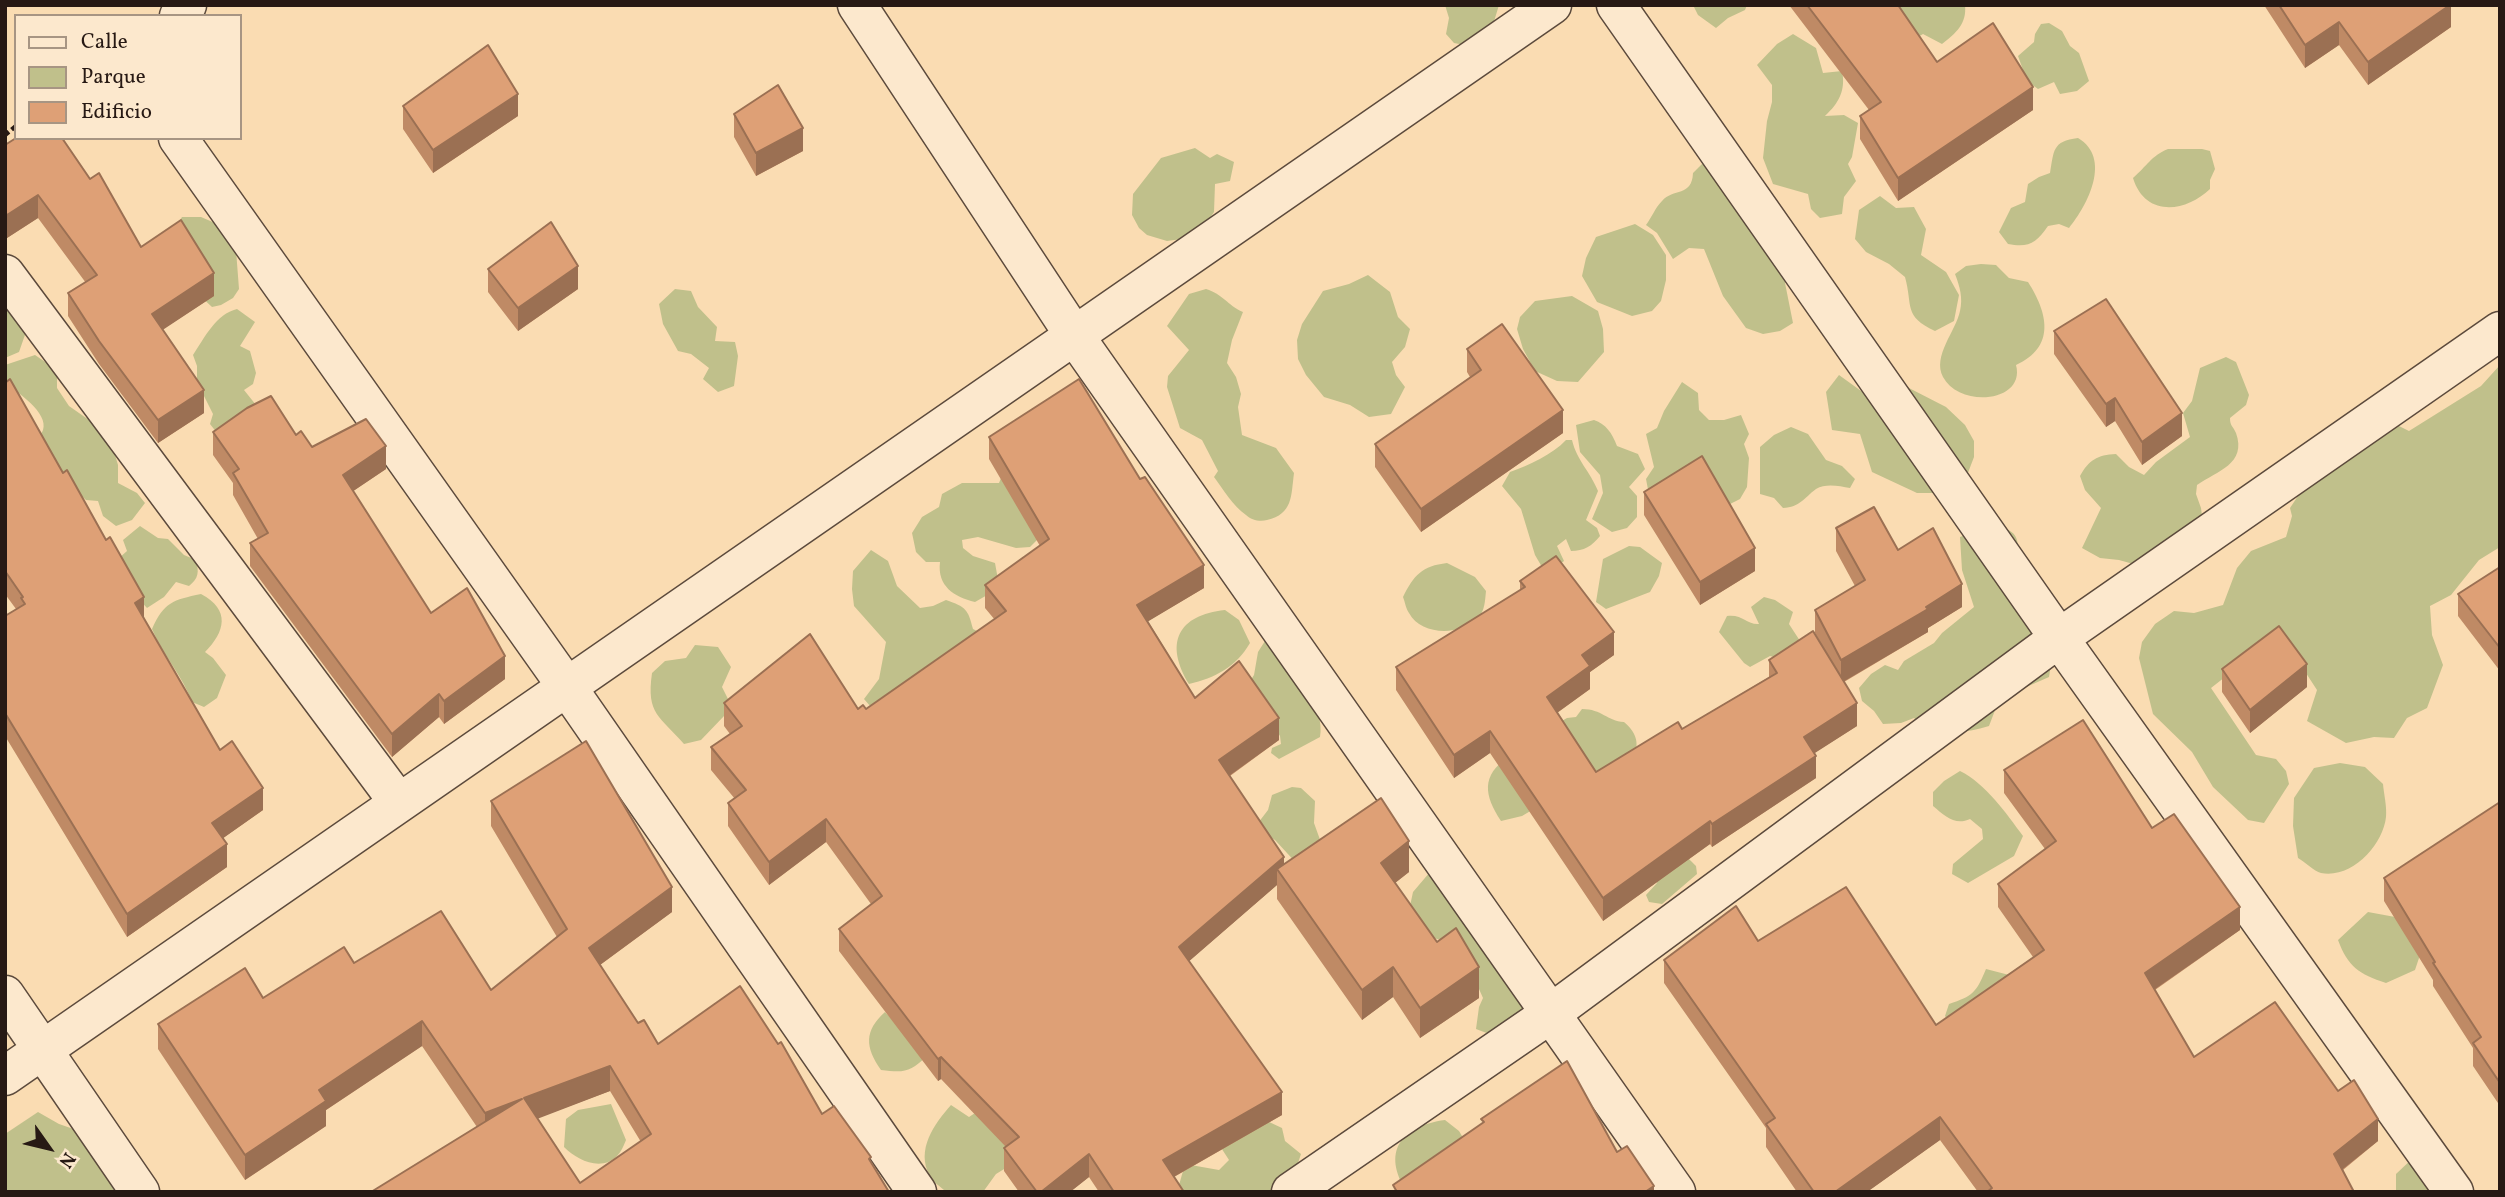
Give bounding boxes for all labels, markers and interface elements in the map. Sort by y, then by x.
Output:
legend [14,14,242,140]
text: Calle [81,28,128,57]
text: Parque [81,63,146,92]
text: Edificio [81,98,152,127]
north arrow [14,1113,84,1183]
text: N [52,1147,81,1173]

